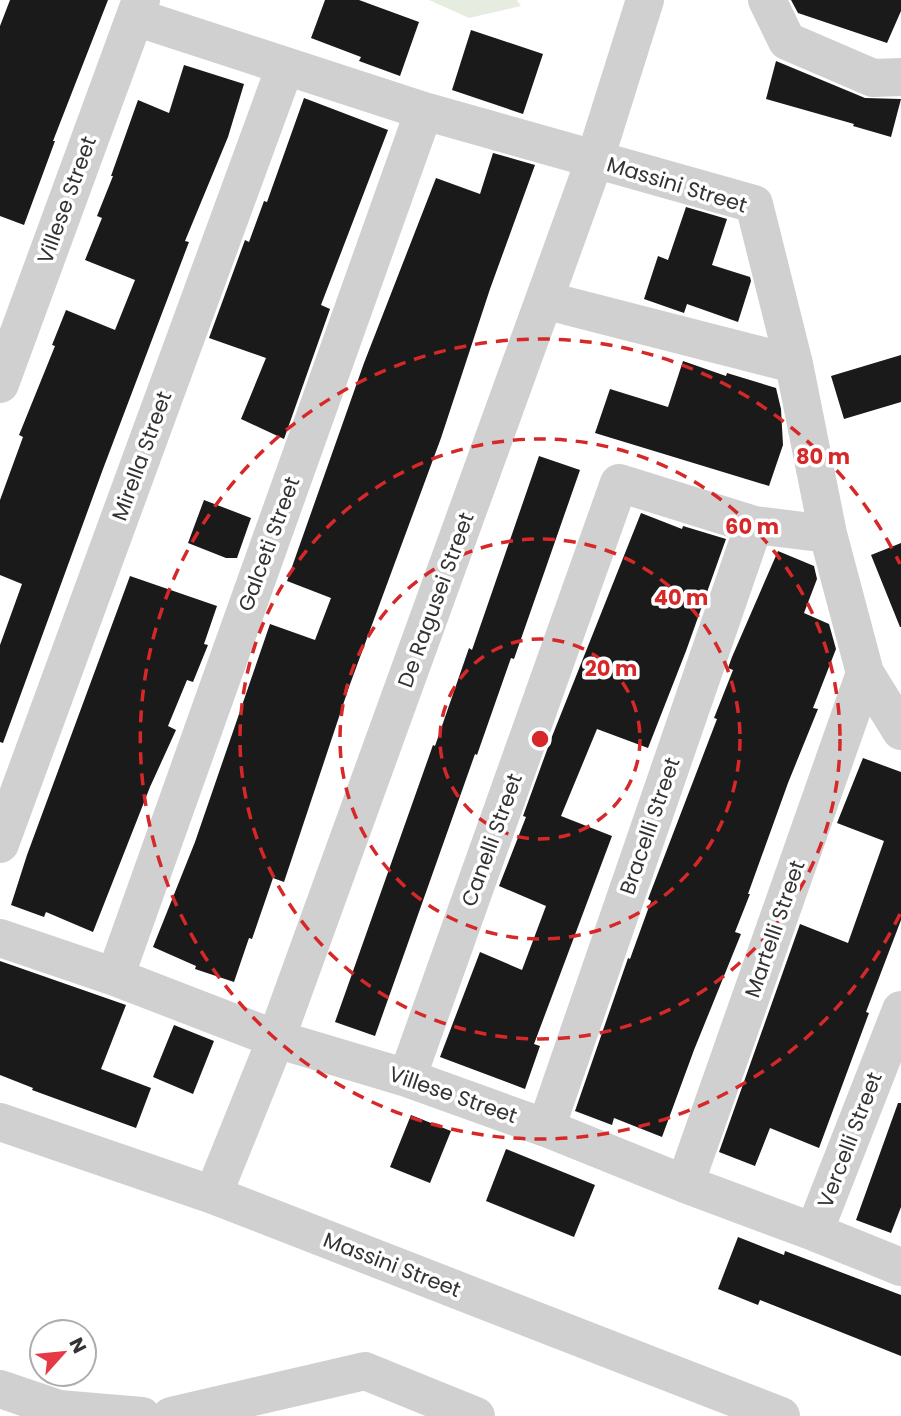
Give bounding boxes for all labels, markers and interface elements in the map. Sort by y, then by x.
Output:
street label: Villese Street [30,132,103,268]
street label: Massini Street [604,149,751,220]
street label: Mirella Street [105,387,178,525]
text: 80 m [796,442,850,471]
street label: Galceti Street [231,472,306,615]
street label: De Ragusei Street [390,508,481,691]
text: 60 m [725,512,779,541]
text: 40 m [654,583,708,612]
text: 20 m [585,654,637,683]
centre of rings [528,727,552,751]
street label: Bracelli Street [612,753,687,898]
street label: Canelli Street [454,769,529,910]
street label: Martelli Street [737,856,812,1001]
street label: Villese Street [385,1059,521,1130]
street label: Vercelli Street [810,1068,889,1212]
street label: Massini Street [319,1225,465,1304]
north arrow [28,1318,98,1388]
text: N [62,1333,93,1358]

